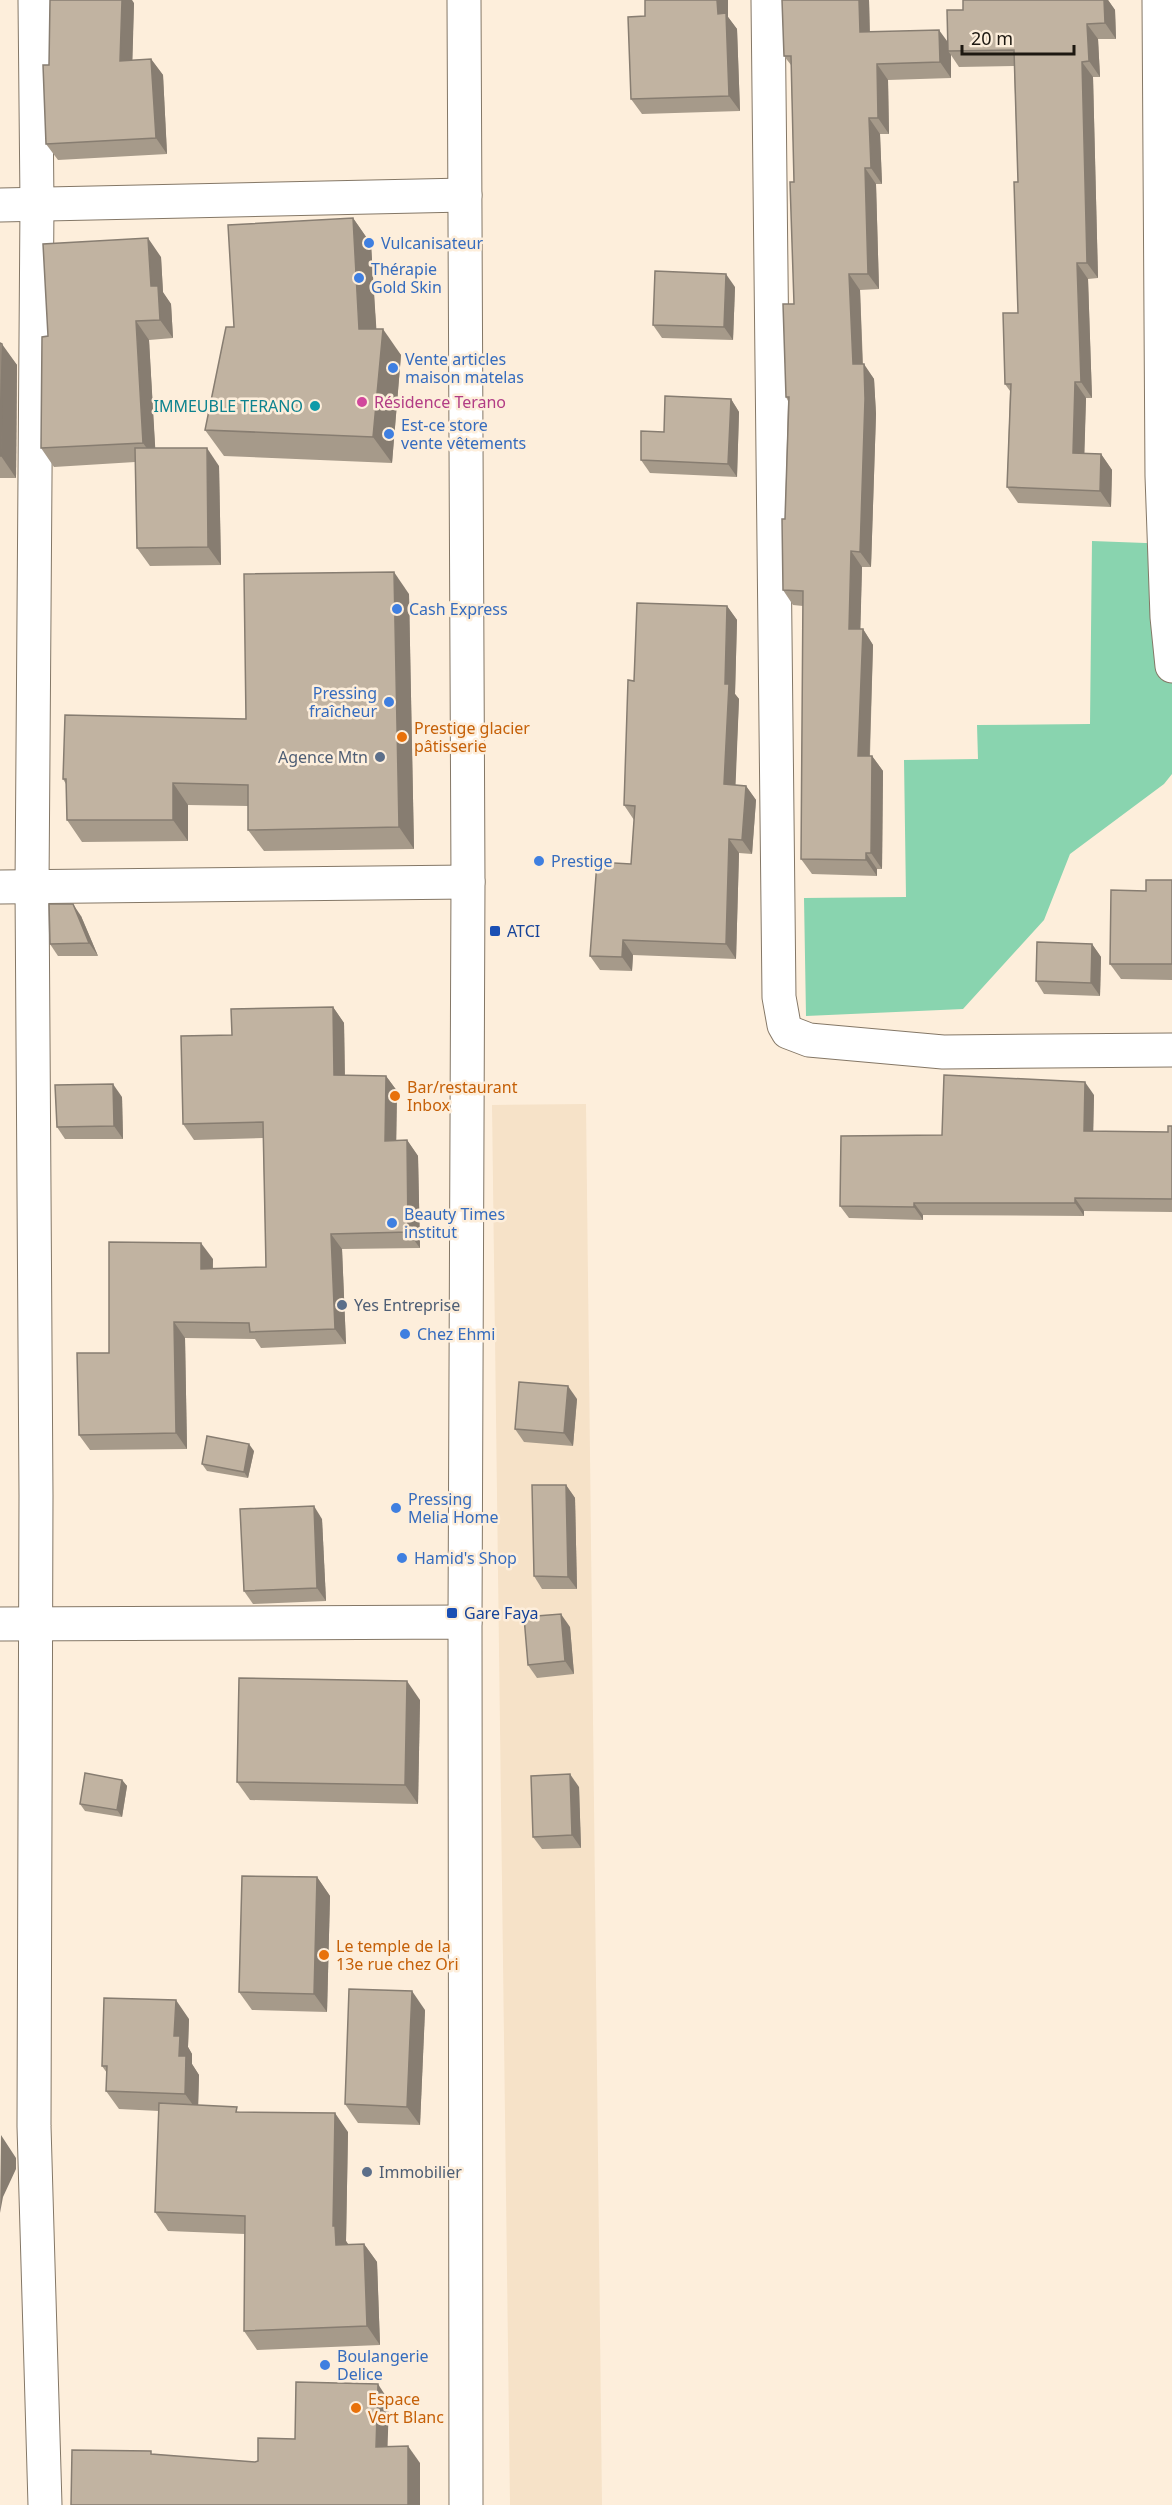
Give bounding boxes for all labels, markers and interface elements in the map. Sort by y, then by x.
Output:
scale bar [962,18,1074,56]
text: 20 m [971,26,1013,50]
place label: Vulcanisateur [381,232,483,254]
marker: Vulcanisateur [362,236,376,250]
place label: Thérapie Gold Skin [371,258,442,298]
marker: Thérapie Gold Skin [352,271,366,285]
place label: Vente articles maison matelas [405,348,524,388]
marker: Vente articles maison matelas [386,361,400,375]
place label: Résidence Terano [374,391,506,413]
place label: IMMEUBLE TERANO [153,395,303,417]
marker: Résidence Terano [355,395,369,409]
marker: IMMEUBLE TERANO [308,399,322,413]
place label: Est-ce store vente vêtements [401,414,526,454]
marker: Est-ce store vente vêtements [382,427,396,441]
place label: Cash Express [409,598,508,620]
marker: Cash Express [390,602,404,616]
place label: Pressing fraîcheur [309,682,377,722]
marker: Pressing fraîcheur [382,695,396,709]
place label: Prestige glacier pâtisserie [414,717,530,757]
marker: Prestige glacier pâtisserie [395,730,409,744]
place label: Agence Mtn [278,746,368,768]
marker: Agence Mtn [373,750,387,764]
place label: Prestige [551,850,612,872]
marker: Prestige [532,854,546,868]
place label: ATCI [507,920,540,942]
marker: ATCI [488,924,502,938]
place label: Bar/restaurant Inbox [407,1076,518,1116]
marker: Bar/restaurant Inbox [388,1089,402,1103]
place label: Beauty Times institut [404,1203,505,1243]
marker: Beauty Times institut [385,1216,399,1230]
place label: Yes Entreprise [354,1294,460,1316]
marker: Yes Entreprise [335,1298,349,1312]
place label: Chez Ehmi [417,1323,495,1345]
marker: Chez Ehmi [398,1327,412,1341]
place label: Pressing Melia Home [408,1488,498,1528]
marker: Pressing Melia Home [389,1501,403,1515]
place label: Hamid's Shop [414,1547,517,1569]
marker: Hamid's Shop [395,1551,409,1565]
place label: Gare Faya [464,1602,539,1624]
marker: Gare Faya [445,1606,459,1620]
place label: Le temple de la 13e rue chez Ori [336,1935,459,1975]
marker: Le temple de la 13e rue chez Ori [317,1948,331,1962]
place label: Immobilier [379,2161,462,2183]
marker: Immobilier [360,2165,374,2179]
place label: Boulangerie Delice [337,2345,429,2385]
marker: Boulangerie Delice [318,2358,332,2372]
place label: Espace Vert Blanc [368,2388,444,2428]
marker: Espace Vert Blanc [349,2401,363,2415]

